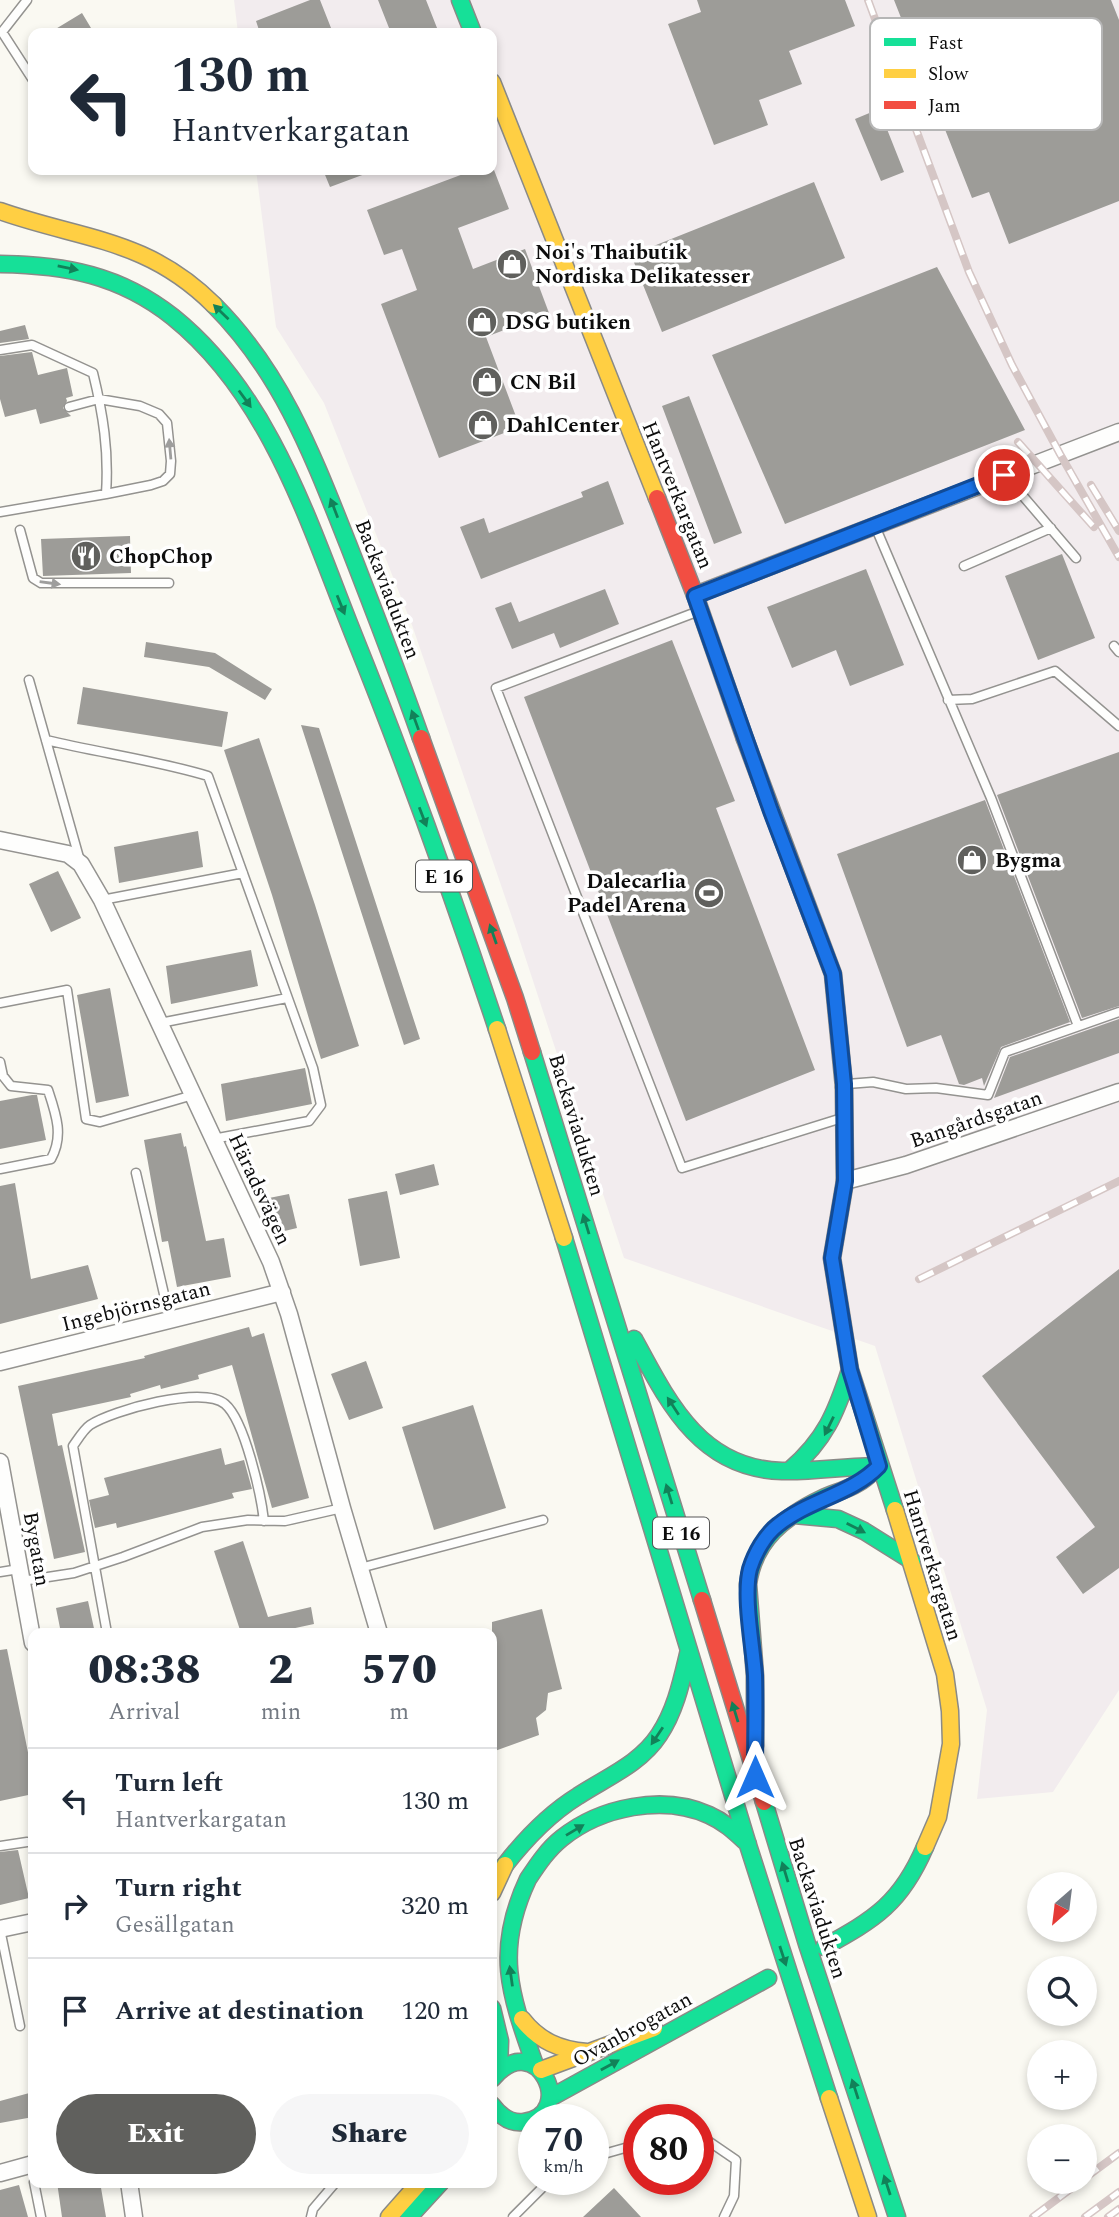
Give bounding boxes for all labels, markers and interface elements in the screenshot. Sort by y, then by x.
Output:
legend [870,18,1102,130]
text: Fast [928,29,964,58]
text: 130 m [171,39,310,114]
icon: left [56,56,147,147]
text: Slow [928,60,969,89]
text: Jam [928,92,960,121]
text: Hantverkargatan [171,107,410,156]
place label: Noi's Thaibutik Nordiska Delikatesser [535,237,750,293]
shop icon: Noi's Thaibutik Nordiska Delikatesser [495,247,529,281]
one-way arrow [57,263,79,274]
one-way arrow [213,304,230,320]
shop icon: DSG butiken [465,305,499,339]
place label: DSG butiken [505,307,631,339]
shop icon: CN Bil [470,365,504,399]
place label: CN Bil [510,367,576,399]
one-way arrow [238,390,252,408]
shop icon: DahlCenter [466,408,500,442]
place label: DahlCenter [506,410,619,442]
street label: Hantverkargatan [633,417,721,574]
one-way arrow [164,438,175,460]
pin [974,445,1034,505]
icon: arrive [985,456,1023,494]
one-way arrow [328,497,339,518]
street label: Backaviadukten [346,515,428,664]
restaurant icon: ChopChop [69,539,103,573]
place label: ChopChop [109,541,213,573]
one-way arrow [39,578,61,589]
one-way arrow [336,595,347,616]
one-way arrow [409,709,420,730]
one-way arrow [418,807,429,828]
shop icon: Bygma [955,843,989,877]
place label: Bygma [995,845,1061,877]
road number: E 16 [416,860,472,891]
place label: Dalecarlia Padel Arena [567,866,686,922]
sports icon: Dalecarlia Padel Arena [692,876,726,910]
one-way arrow [487,923,498,944]
street label: Backaviadukten [539,1050,613,1200]
street label: Bangårdsgatan [906,1082,1047,1158]
street label: Häradsvägen [219,1128,299,1251]
one-way arrow [581,1213,591,1234]
street label: Ingebjörnsgatan [58,1273,214,1341]
one-way arrow [667,1396,680,1416]
one-way arrow [824,1416,835,1436]
one-way arrow [664,1483,674,1504]
street label: Hantverkargatan [894,1486,970,1645]
street label: Bygatan [14,1509,58,1589]
road number: E 16 [653,1518,709,1548]
one-way arrow [847,1521,867,1533]
text: 08:38 [88,1639,201,1702]
text: 2 [268,1639,294,1702]
text: 570 [361,1639,437,1702]
text: Arrival [109,1695,180,1730]
text: min [261,1695,301,1730]
text: m [389,1695,409,1730]
one-way arrow [730,1701,740,1722]
one-way arrow [650,1727,663,1746]
position arrow [718,1740,792,1814]
text: Turn left [115,1763,223,1803]
text: 130 m [401,1781,469,1821]
icon: left [56,1782,94,1820]
text: Hantverkargatan [115,1803,287,1838]
one-way arrow [565,1824,584,1836]
street label: Backaviadukten [779,1833,855,1983]
one-way arrow [779,1862,789,1883]
text: Turn right [115,1868,242,1908]
north arrow [1027,1872,1097,1942]
map controls [1027,1872,1097,2194]
text: 320 m [401,1886,469,1926]
icon: right [56,1887,94,1925]
text: Gesällgatan [115,1908,235,1943]
one-way arrow [779,1945,789,1966]
button: search [1027,1956,1097,2026]
one-way arrow [506,1965,517,1987]
street label: Ovanbrogatan [567,1984,698,2076]
text: Arrive at destination [115,1991,364,2031]
text: 120 m [401,1991,469,2031]
icon: arrive [56,1992,94,2030]
button: + [1027,2040,1097,2110]
one-way arrow [600,2059,620,2071]
one-way arrow [849,2078,860,2099]
button: Exit [56,2094,256,2174]
button: Share [270,2094,469,2174]
speed limit sign: 80 [623,2104,714,2195]
text: 70 [544,2114,583,2167]
button: − [1027,2124,1097,2194]
text: km/h [543,2153,584,2180]
one-way arrow [881,2175,892,2196]

